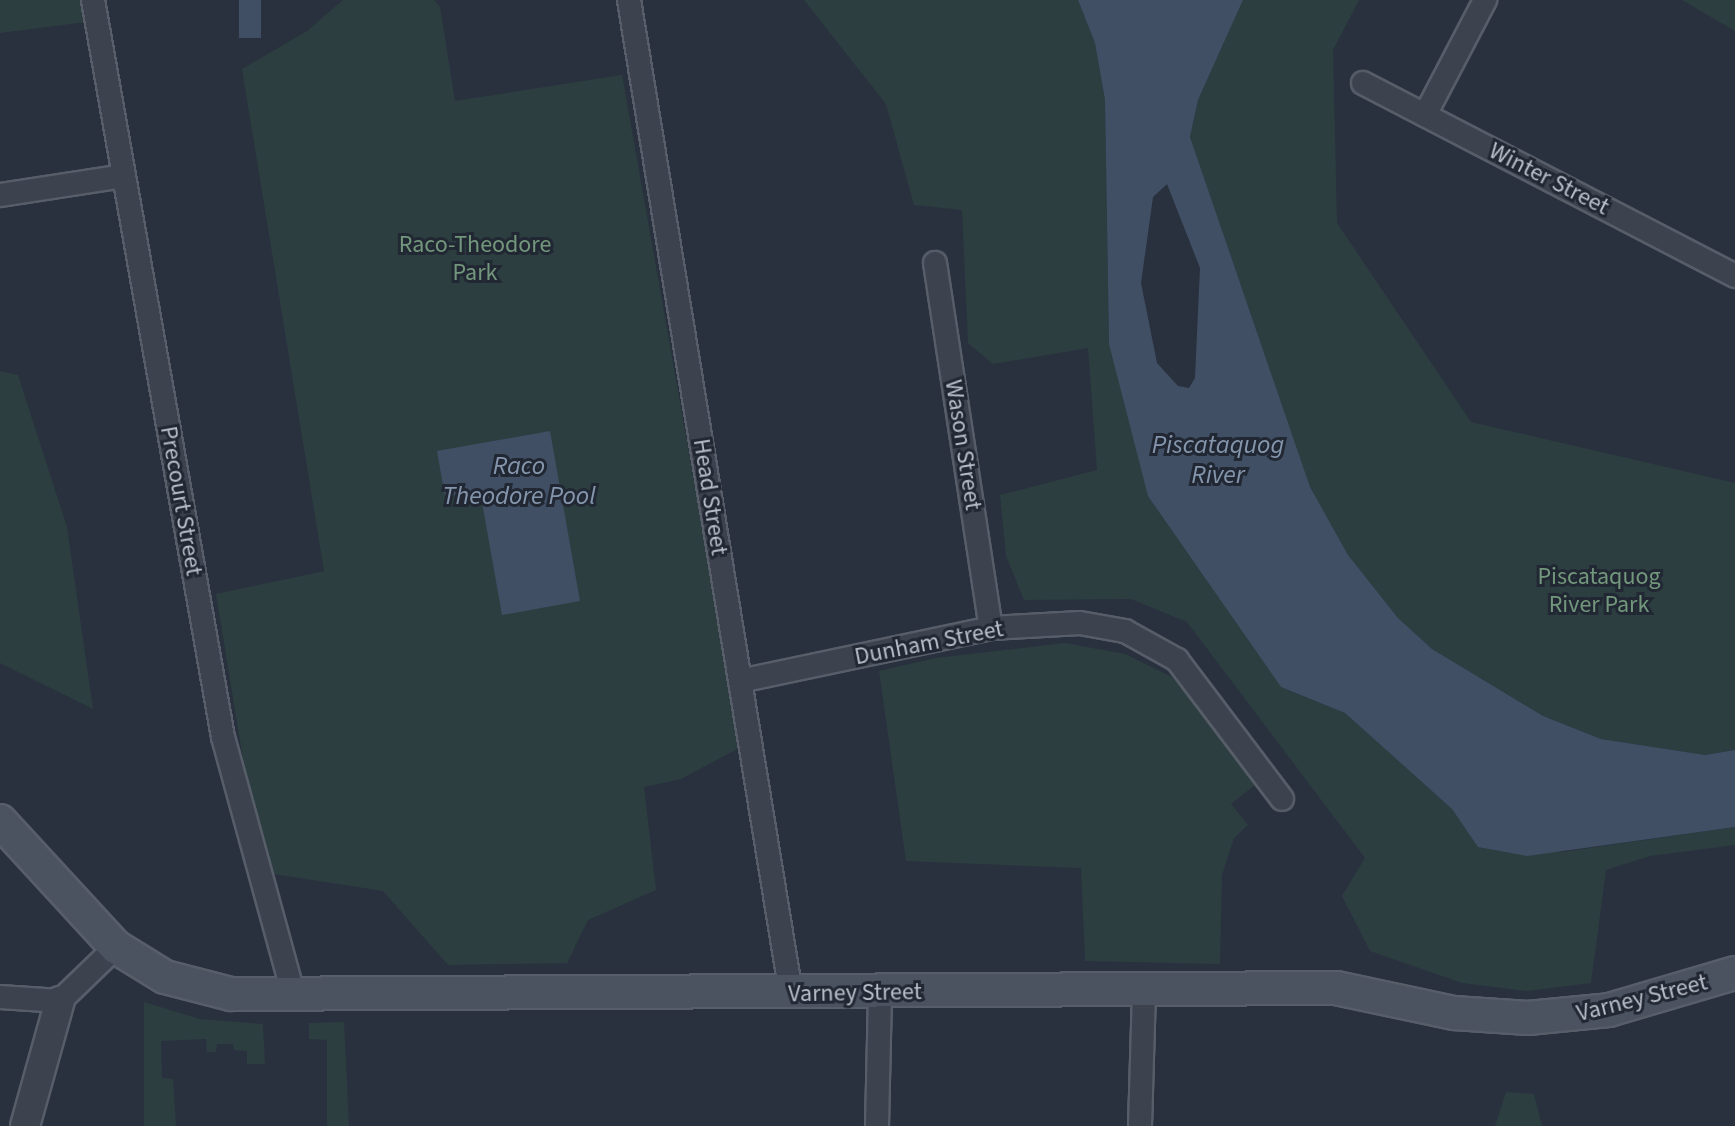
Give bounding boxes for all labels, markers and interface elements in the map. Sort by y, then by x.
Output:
street label: Winter Street [1484,136,1614,222]
park label: Raco-Theodore Park [399,231,551,287]
street label: Wason Street [938,378,988,512]
street label: Precourt Street [154,424,208,578]
water label: Piscataquog River [1152,429,1284,490]
street label: Head Street [687,437,733,557]
water label: Raco Theodore Pool [442,450,596,512]
park label: Piscataquog River Park [1537,563,1661,619]
street label: Dunham Street [852,614,1006,672]
street label: Varney Street [1574,968,1710,1028]
street label: Varney Street [788,977,922,1009]

